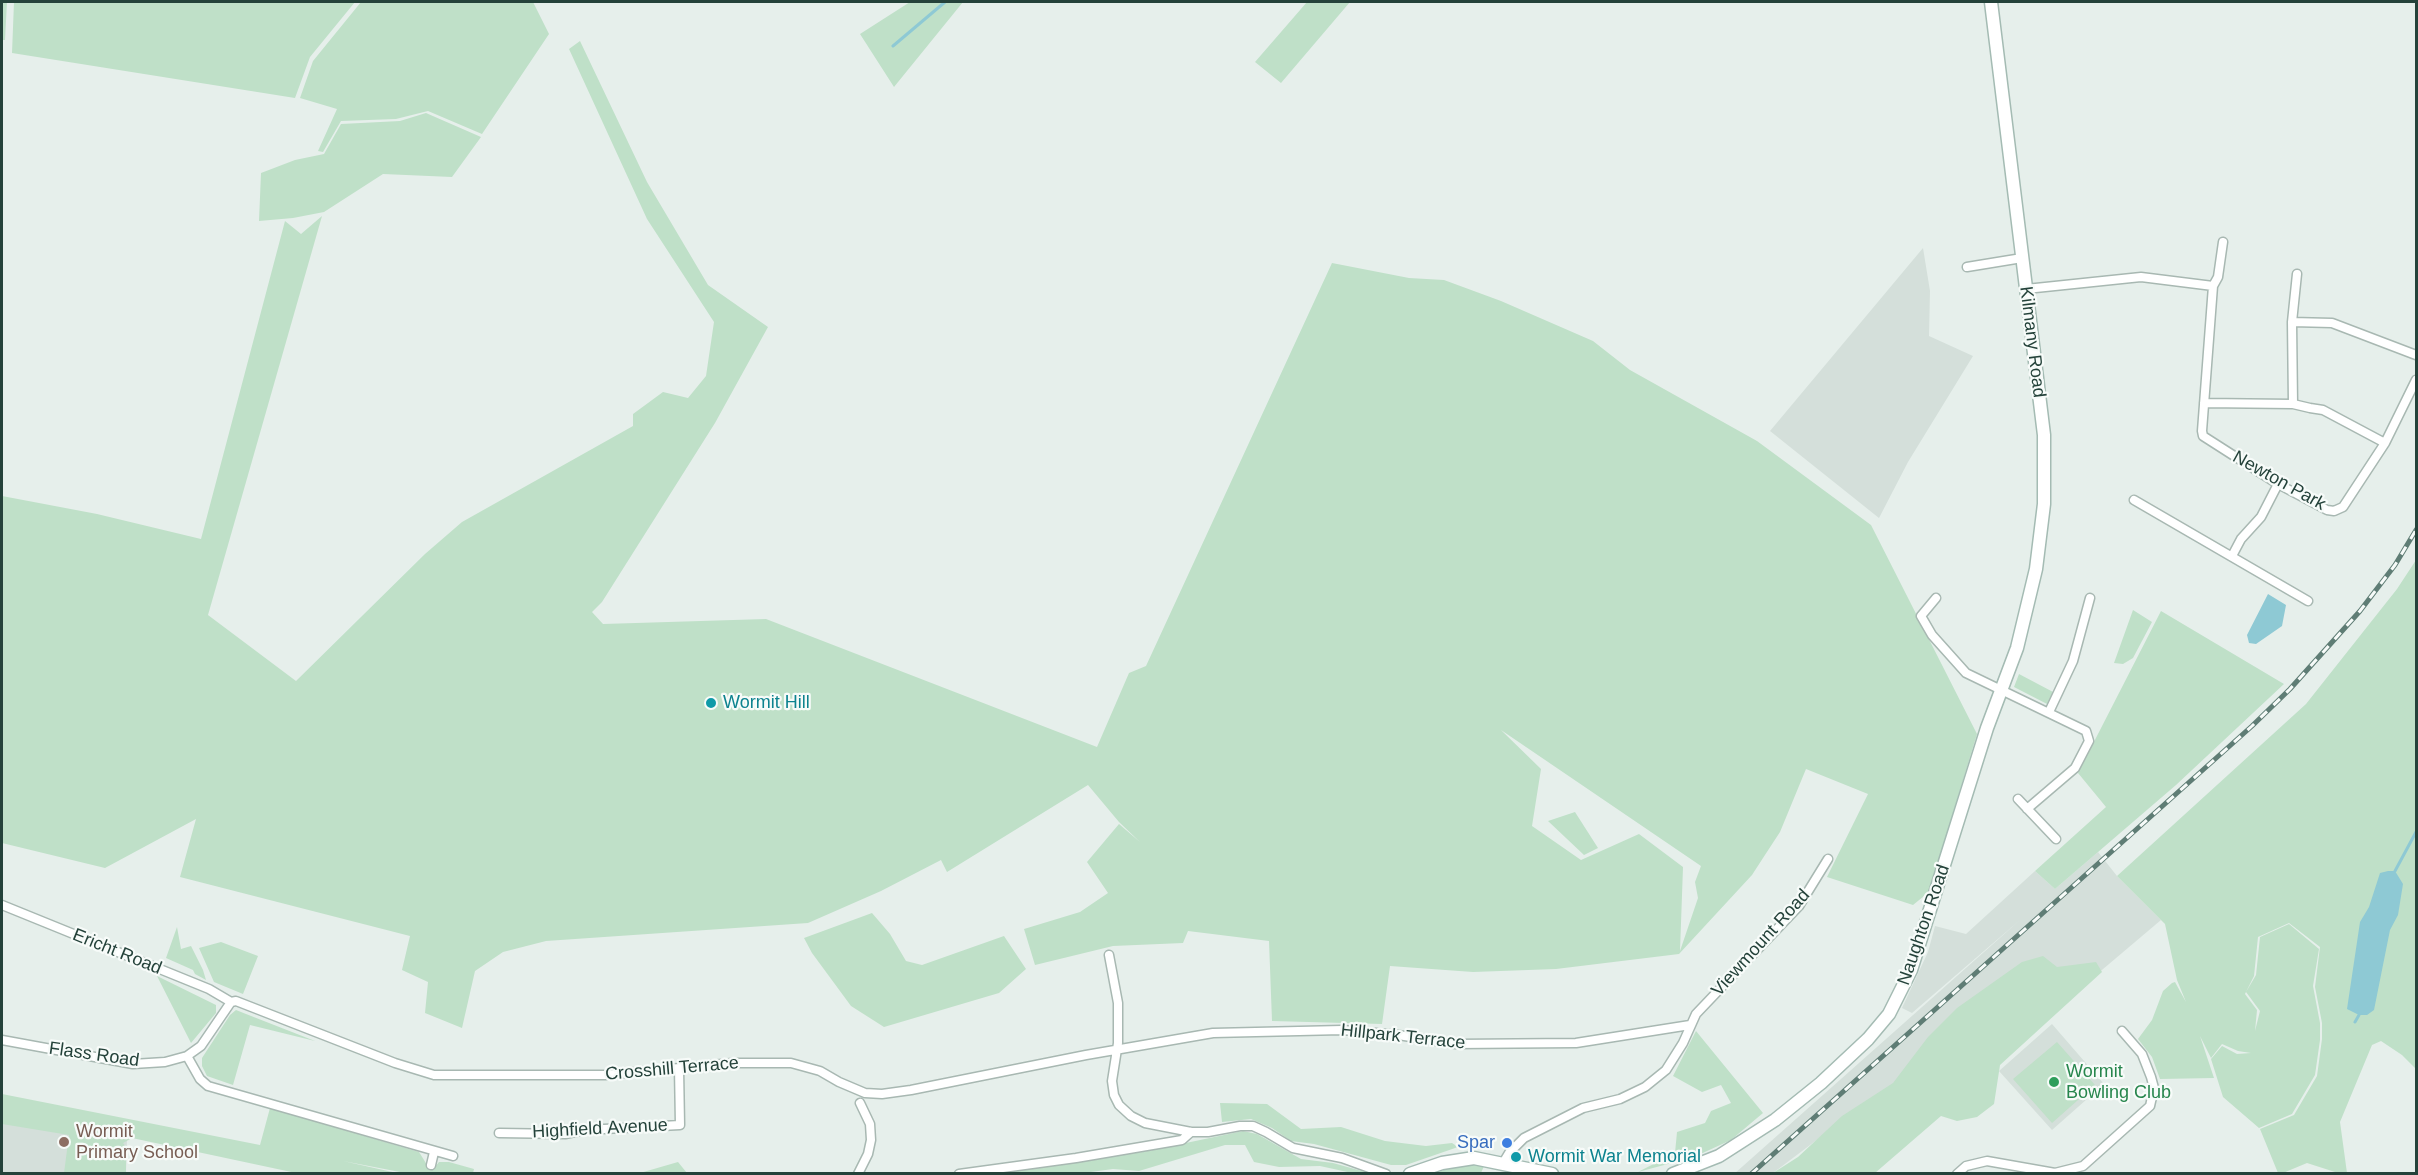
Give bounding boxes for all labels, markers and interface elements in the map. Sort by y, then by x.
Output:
street label: Kilmany Road [2014,285,2050,399]
street label: Newton Park [2229,447,2329,515]
place label: Wormit Hill [723,692,810,714]
marker: Wormit Hill [704,696,718,710]
street label: Naughton Road [1893,862,1955,988]
street label: Viewmount Road [1707,885,1815,1001]
street label: Ericht Road [69,924,165,980]
street label: Hillpark Terrace [1340,1020,1466,1054]
street label: Flass Road [47,1038,141,1072]
street label: Crosshill Terrace [604,1052,740,1086]
place label: Wormit Bowling Club [2066,1061,2171,1104]
marker: Wormit Bowling Club [2047,1075,2061,1089]
street label: Highfield Avenue [532,1115,668,1143]
place label: Wormit Primary School [76,1121,198,1164]
place label: Spar [1457,1132,1495,1154]
marker: Wormit Primary School [57,1135,71,1149]
marker: Spar [1500,1136,1514,1150]
place label: Wormit War Memorial [1528,1146,1701,1168]
marker: Wormit War Memorial [1509,1150,1523,1164]

